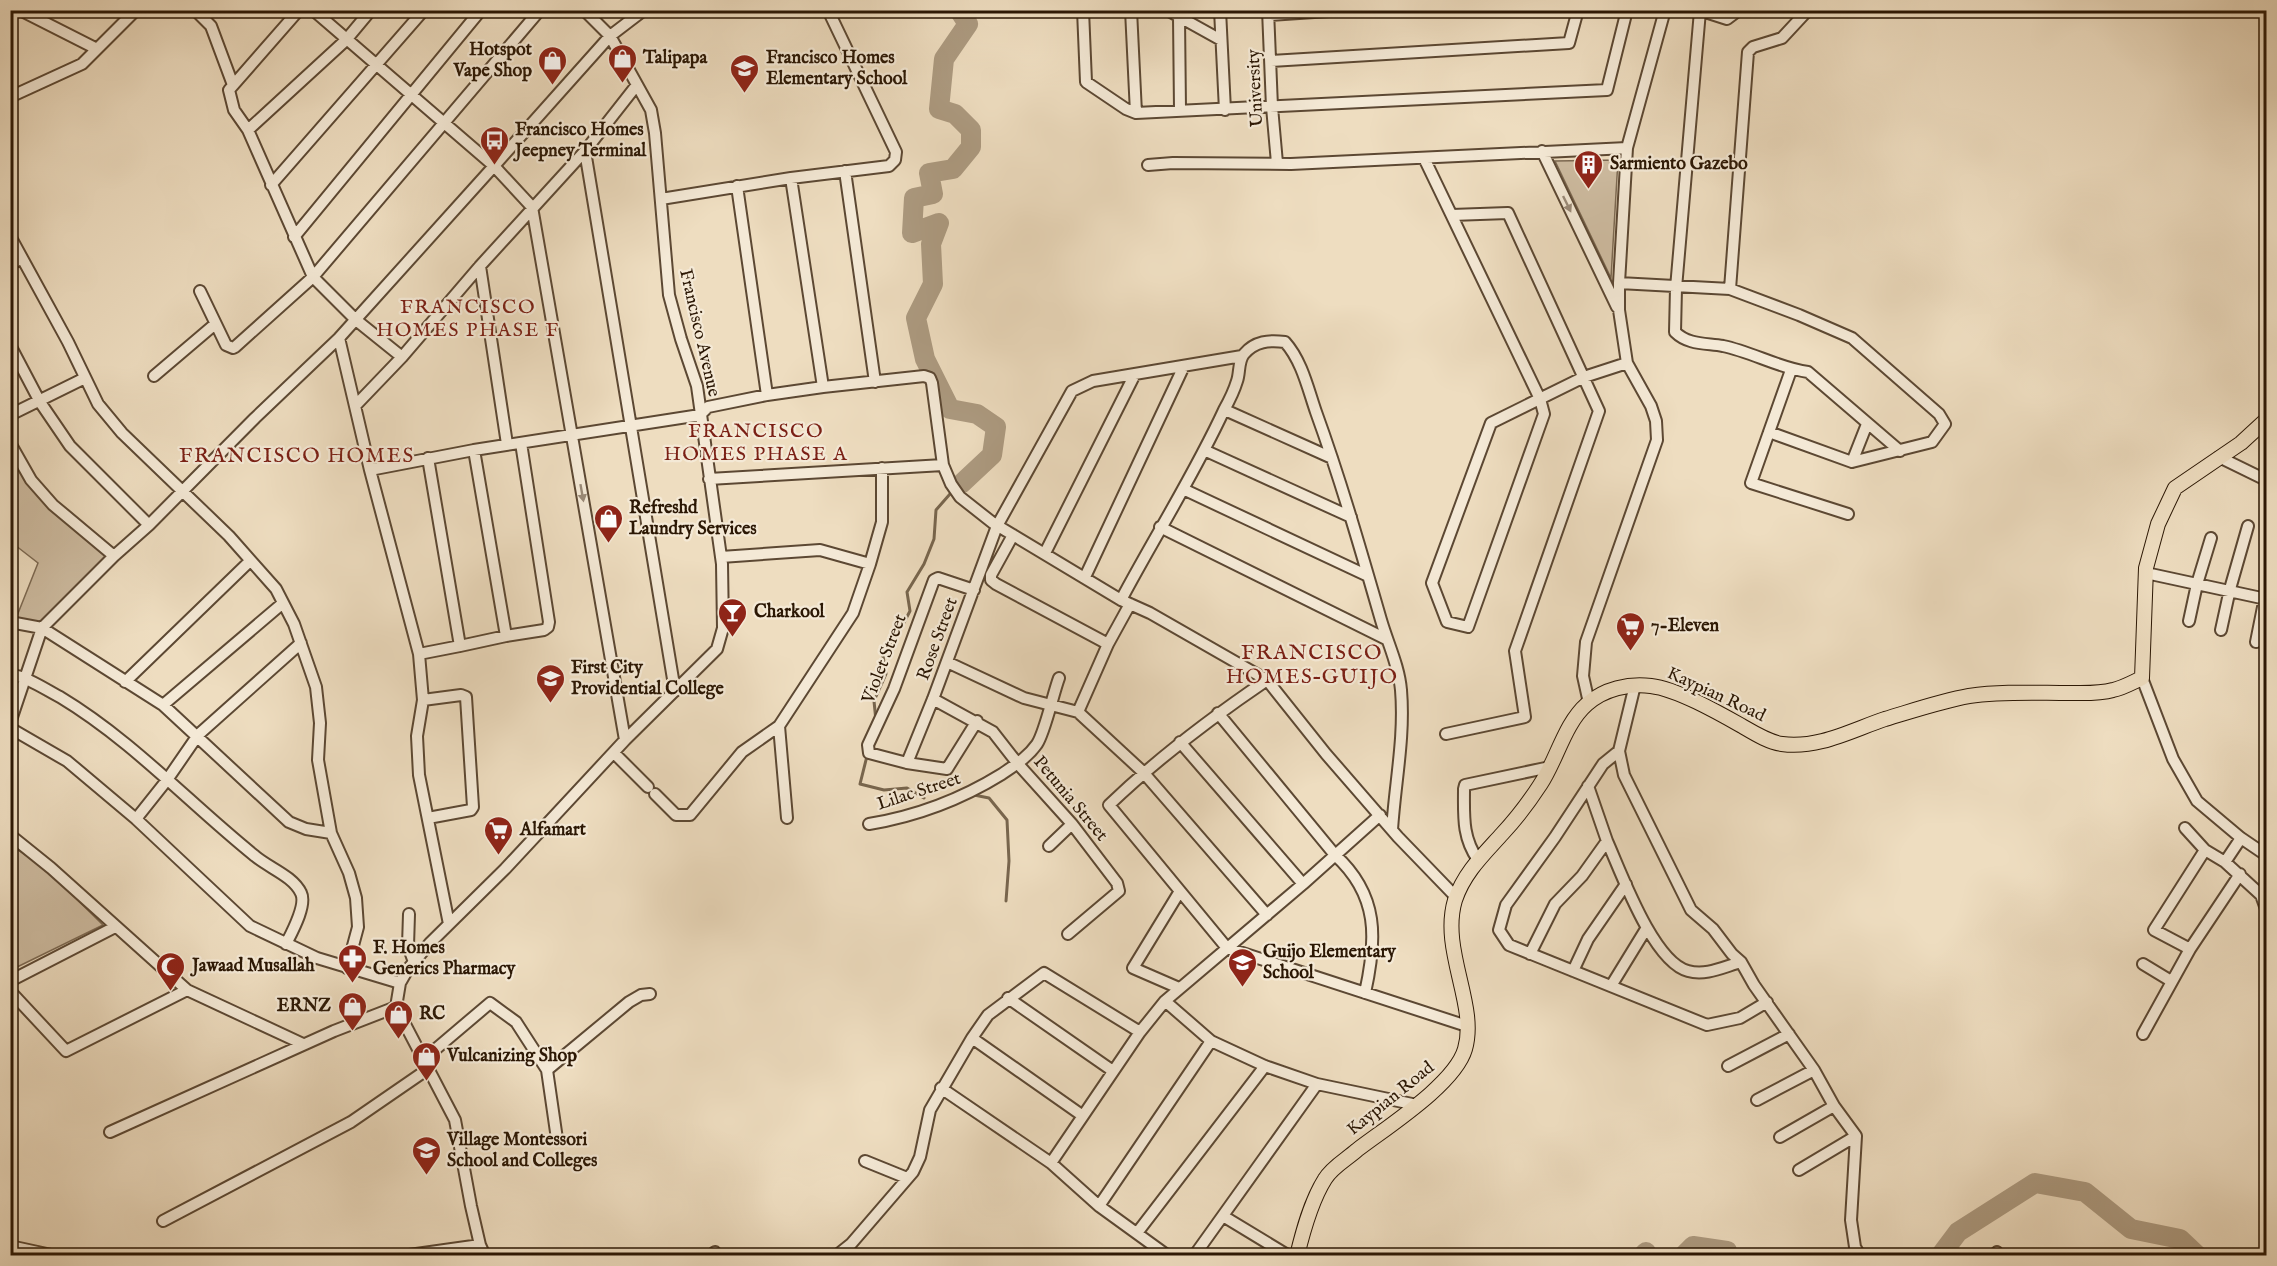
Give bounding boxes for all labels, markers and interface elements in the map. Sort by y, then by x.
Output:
place label: Hotspot Vape Shop [452,39,533,83]
shop icon: Talipapa [606,42,638,84]
shop icon: Hotspot Vape Shop [537,44,569,86]
place label: Talipapa [642,47,709,70]
place label: Francisco Homes Elementary School [766,47,908,91]
street label: University [1242,48,1270,128]
school or university icon: Francisco Homes Elementary School [729,52,761,94]
place label: Francisco Homes Jeepney Terminal [513,119,647,163]
bus stop icon: Francisco Homes Jeepney Terminal [478,124,510,166]
building icon: Sarmiento Gazebo [1573,148,1605,190]
place label: Sarmiento Gazebo [1610,153,1748,176]
one-way arrow [1562,195,1572,212]
street label: Francisco Avenue [673,267,725,399]
district label: FRANCISCO HOMES PHASE F [376,295,560,343]
district label: FRANCISCO HOMES PHASE A [664,419,848,467]
district label: FRANCISCO HOMES [179,443,415,470]
one-way arrow [578,483,587,502]
place label: Refreshd Laundry Services [629,497,757,541]
shop icon: Refreshd Laundry Services [592,502,624,544]
street label: Rose Street [912,594,964,684]
bar icon: Charkool [717,596,749,638]
place label: Charkool [754,601,826,624]
supermarket icon: 7-Eleven [1614,610,1646,652]
street label: Violet Street [857,611,913,708]
place label: 7-Eleven [1651,615,1720,638]
district label: FRANCISCO HOMES–GUIJO [1226,640,1398,691]
place label: First City Providential College [571,657,725,701]
school or university icon: First City Providential College [534,662,566,704]
street label: Kaypian Road [1663,662,1769,728]
street label: Petunia Street [1028,751,1112,847]
street label: Lilac Street [874,768,964,816]
supermarket icon: Alfamart [483,814,515,856]
place label: Alfamart [519,819,587,842]
place label: F. Homes Generics Pharmacy [373,937,517,981]
place label: Guijo Elementary School [1263,941,1397,985]
pharmacy icon: F. Homes Generics Pharmacy [336,942,368,984]
school or university icon: Guijo Elementary School [1226,946,1258,988]
mosque icon: Jawaad Musallah [155,950,187,992]
place label: Jawaad Musallah [190,955,315,978]
shop icon: ERNZ [336,990,368,1032]
place label: ERNZ [277,995,331,1018]
shop icon: RC [382,998,414,1040]
place label: RC [419,1003,445,1026]
shop icon: Vulcanizing Shop [410,1040,442,1082]
place label: Vulcanizing Shop [446,1045,577,1068]
street label: Kaypian Road [1343,1056,1440,1141]
place label: Village Montessori School and Colleges [446,1129,598,1173]
school or university icon: Village Montessori School and Colleges [410,1134,442,1176]

